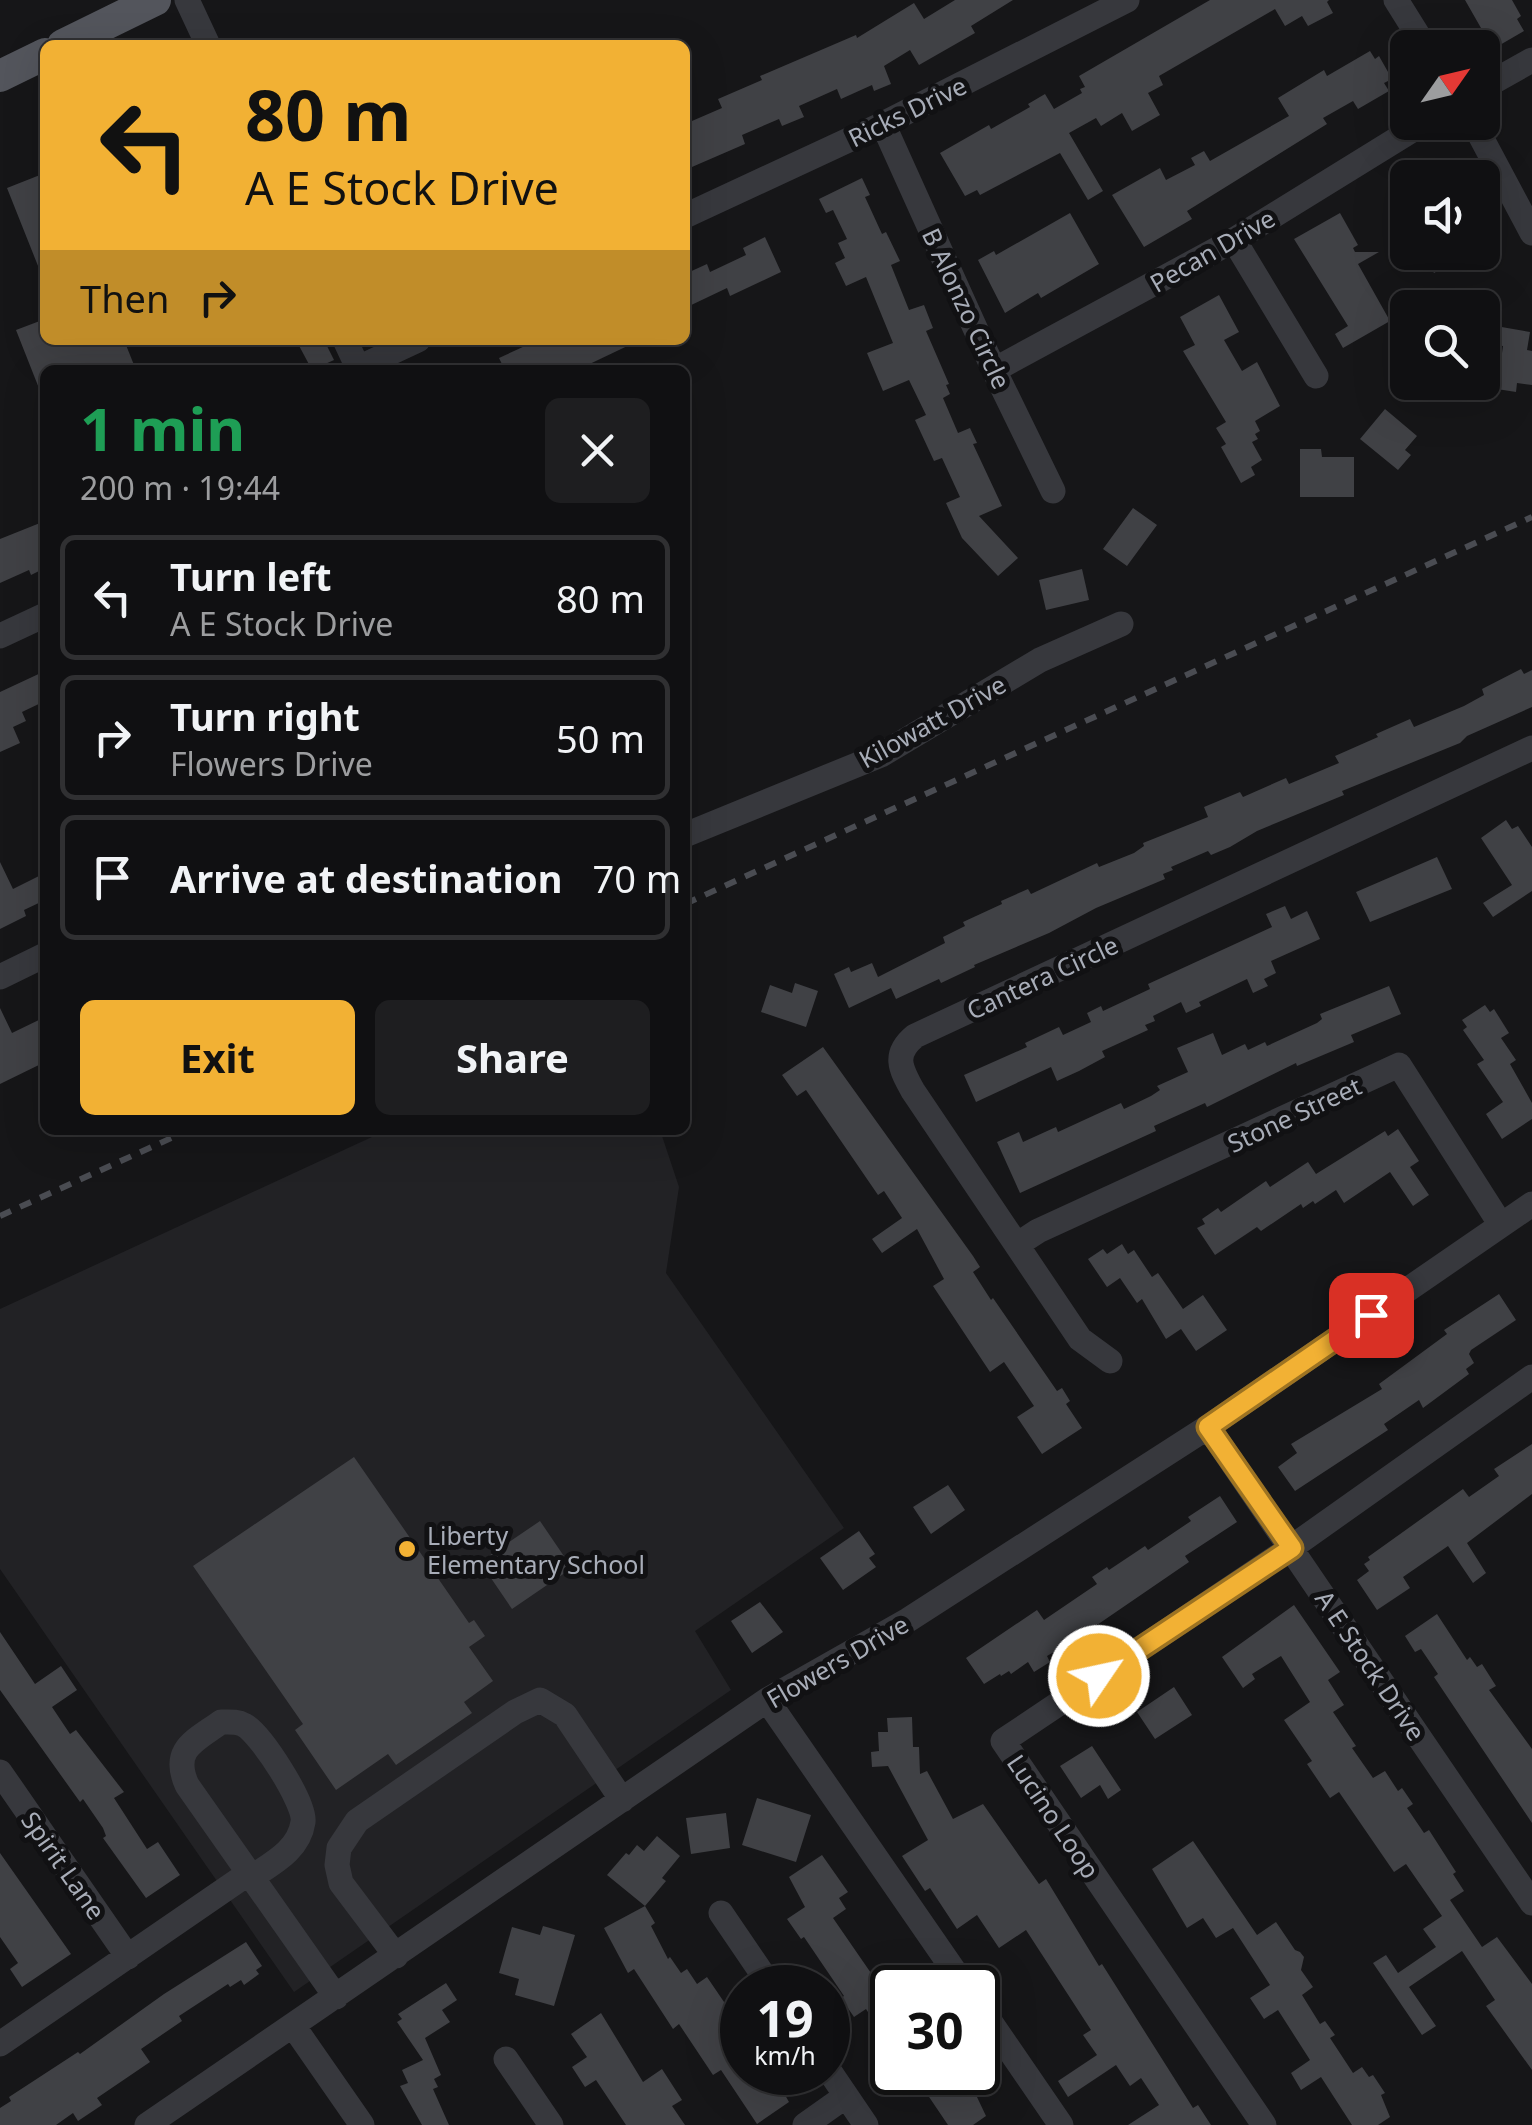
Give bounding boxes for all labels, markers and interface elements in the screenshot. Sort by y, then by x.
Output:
north arrow [1390,30,1500,140]
map controls [1390,30,1500,400]
text: 80 m [245,66,412,162]
street label: Ricks Drive [842,68,972,154]
icon: left [80,80,210,210]
text: A E Stock Drive [245,157,559,218]
button: sound [1390,160,1500,270]
street label: Pecan Drive [1143,201,1281,299]
street label: B Alonzo Circle [915,222,1019,394]
icon: right [190,270,245,325]
text: Then [80,272,170,324]
button: search [1390,290,1500,400]
text: 1 min [80,387,245,469]
button: close [545,398,650,503]
text: 200 m · 19:44 [80,466,280,509]
text: Turn left [170,550,332,602]
icon: left [85,570,140,625]
text: 80 m [556,572,645,624]
text: A E Stock Drive [170,602,393,645]
street label: Kilowatt Drive [852,667,1012,775]
text: Turn right [170,690,360,742]
icon: right [85,710,140,765]
text: 50 m [556,712,645,764]
text: Flowers Drive [170,742,373,785]
icon: arrive [85,850,140,905]
text: Arrive at destination [170,852,562,904]
text: 70 m [592,852,681,904]
street label: Cantera Circle [961,927,1123,1027]
button: Exit [80,1000,355,1115]
button: Share [375,1000,650,1115]
street label: Stone Street [1222,1068,1366,1160]
pin [1329,1273,1414,1358]
icon: arrive [1344,1288,1399,1343]
place label: Liberty Elementary School [427,1518,645,1581]
marker: Liberty Elementary School [396,1538,418,1560]
street label: A E Stock Drive [1308,1583,1434,1747]
street label: Flowers Drive [760,1607,914,1715]
position arrow [1047,1624,1151,1728]
street label: Lucino Loop [1000,1747,1108,1885]
street label: Spirit Lane [14,1804,114,1926]
speed limit sign: 30 [870,1965,1000,2095]
text: 19 [756,1984,814,2052]
text: km/h [754,2038,816,2072]

